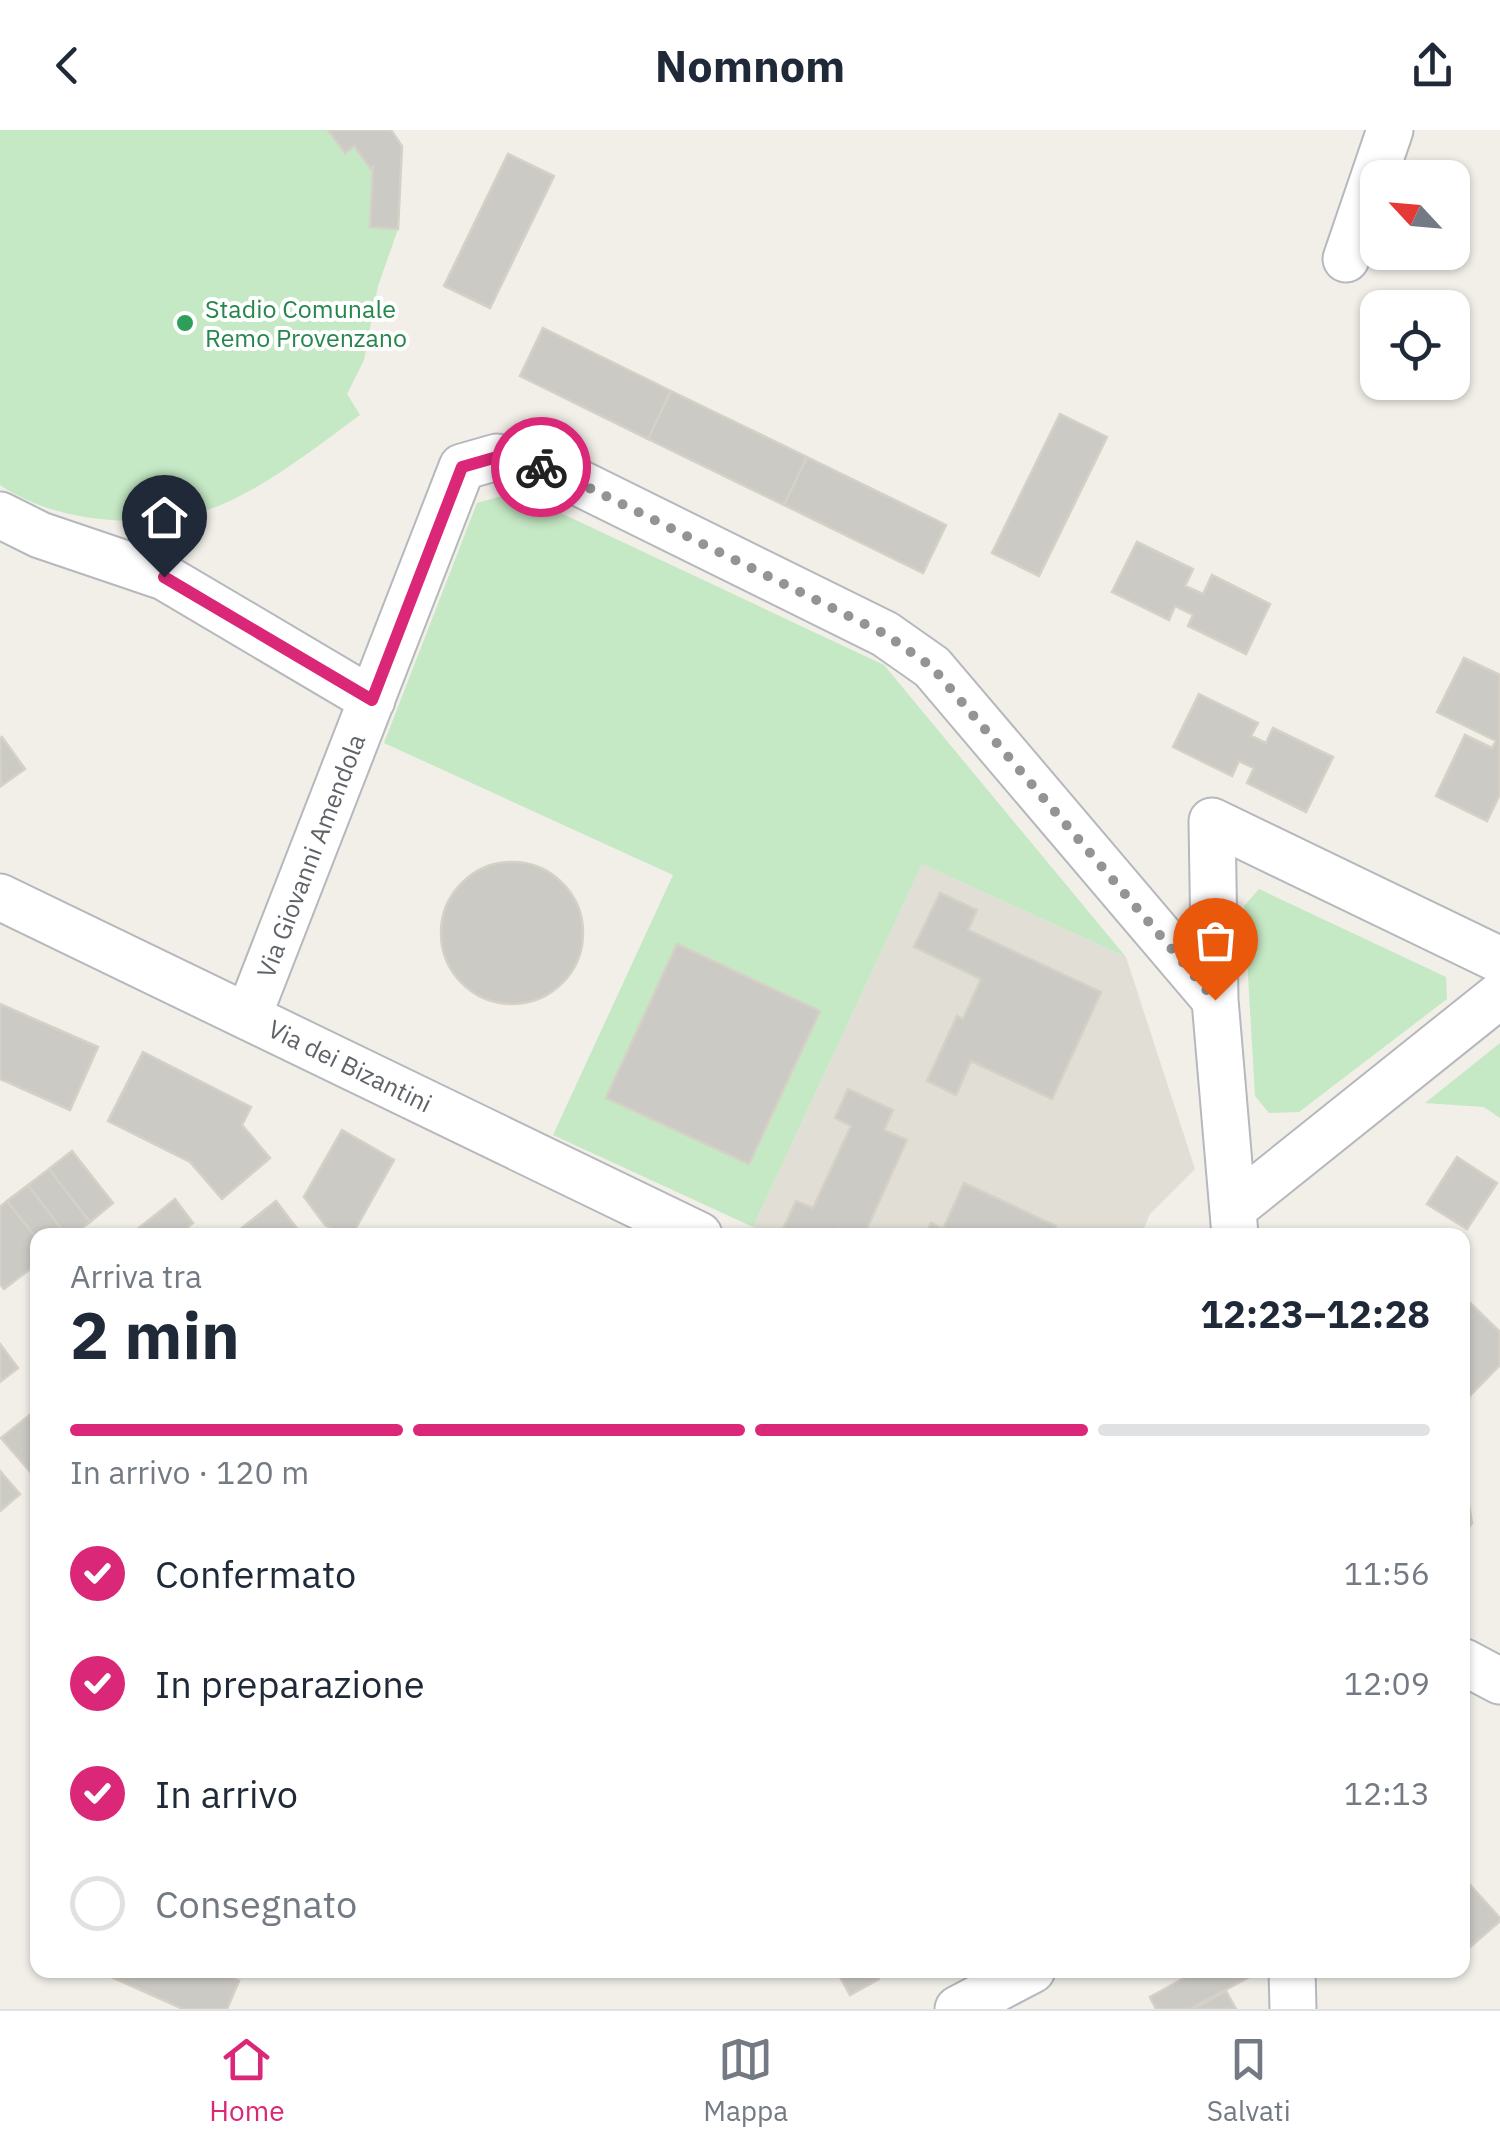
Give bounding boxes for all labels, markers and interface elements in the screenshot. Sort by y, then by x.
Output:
text: Nomnom [655,36,845,94]
icon: back [40,38,95,93]
icon: share [1405,38,1460,93]
north arrow [1360,160,1470,270]
map controls [1360,160,1470,400]
button: locate [1360,290,1470,400]
place label: Stadio Comunale Remo Provenzano [205,292,407,354]
marker: Stadio Comunale Remo Provenzano [174,312,196,334]
courier [491,417,591,517]
icon: bike [514,440,569,495]
pin [122,475,207,578]
icon: home [137,490,192,545]
street label: Via Giovanni Amendola [249,729,372,982]
pin [1173,898,1258,1001]
icon: bag [1188,913,1243,968]
street label: Via dei Bizantini [263,1012,438,1119]
text: Arriva tra [70,1255,202,1297]
text: 12:23–12:28 [1200,1289,1430,1338]
text: 2 min [70,1292,240,1377]
text: In arrivo · 120 m [70,1451,309,1493]
icon: check [70,1546,125,1601]
text: Confermato [155,1549,356,1598]
text: 11:56 [1344,1552,1430,1594]
icon: check [70,1656,125,1711]
text: In preparazione [155,1659,425,1708]
text: 12:09 [1344,1662,1430,1704]
icon: check [70,1766,125,1821]
text: In arrivo [155,1769,298,1818]
text: 12:13 [1344,1772,1430,1814]
text: Consegnato [155,1879,357,1928]
tab: Home [209,2032,285,2129]
tab: Mappa [703,2032,788,2129]
tab: Salvati [1207,2032,1291,2129]

